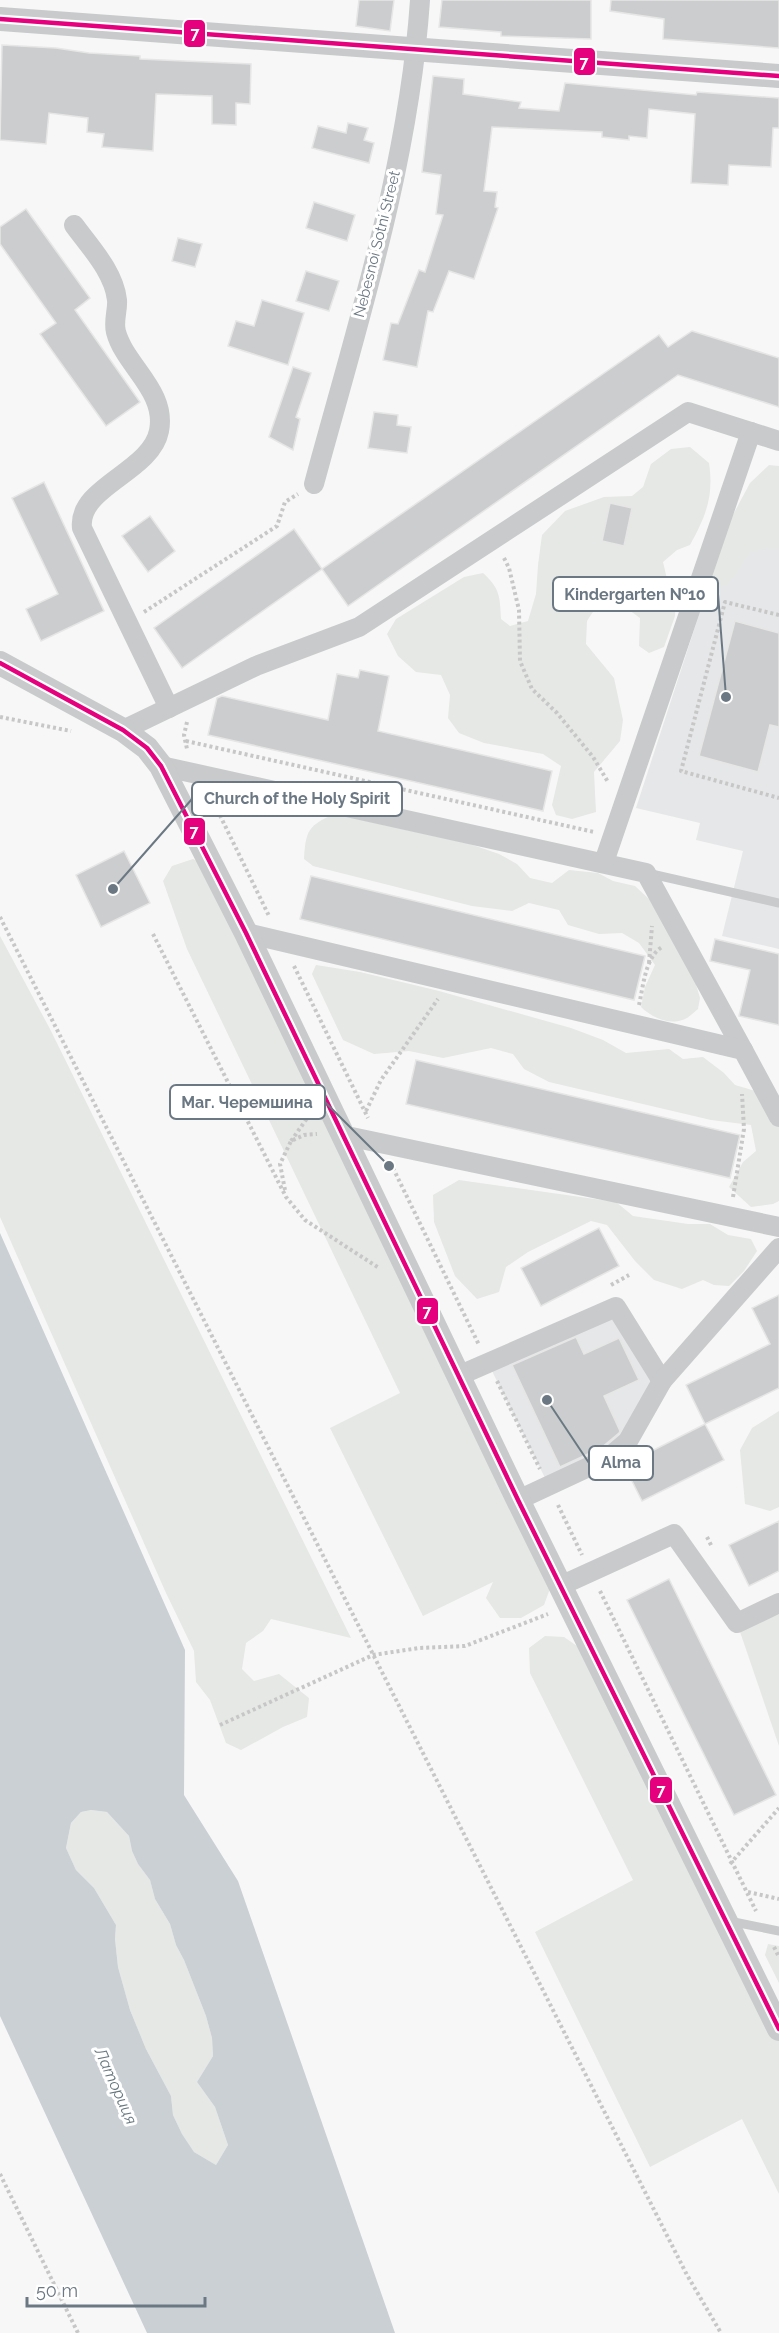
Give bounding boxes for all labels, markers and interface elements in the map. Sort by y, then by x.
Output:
line badge: 7 [183,19,206,48]
text: 7 [191,24,200,43]
line badge: 7 [573,47,596,76]
text: 7 [580,53,589,72]
street label: Nebesnoi Sotni Street [350,169,404,319]
callout: Kindergarten №10 [553,577,718,611]
text: Kindergarten №10 [564,585,706,604]
callout: Church of the Holy Spirit [192,782,402,816]
text: Church of the Holy Spirit [204,789,390,808]
line badge: 7 [183,817,206,846]
text: 7 [190,822,199,841]
callout: Маг. Черемшина [170,1085,325,1119]
text: Маг. Черемшина [181,1093,313,1112]
line badge: 7 [416,1297,439,1325]
text: 7 [423,1302,432,1321]
callout: Alma [589,1446,653,1480]
text: Alma [601,1453,641,1472]
line badge: 7 [649,1776,673,1804]
text: 7 [657,1781,666,1800]
water label: Латориця [90,2044,141,2128]
scale bar [27,2270,206,2308]
text: 50 m [36,2280,78,2301]

